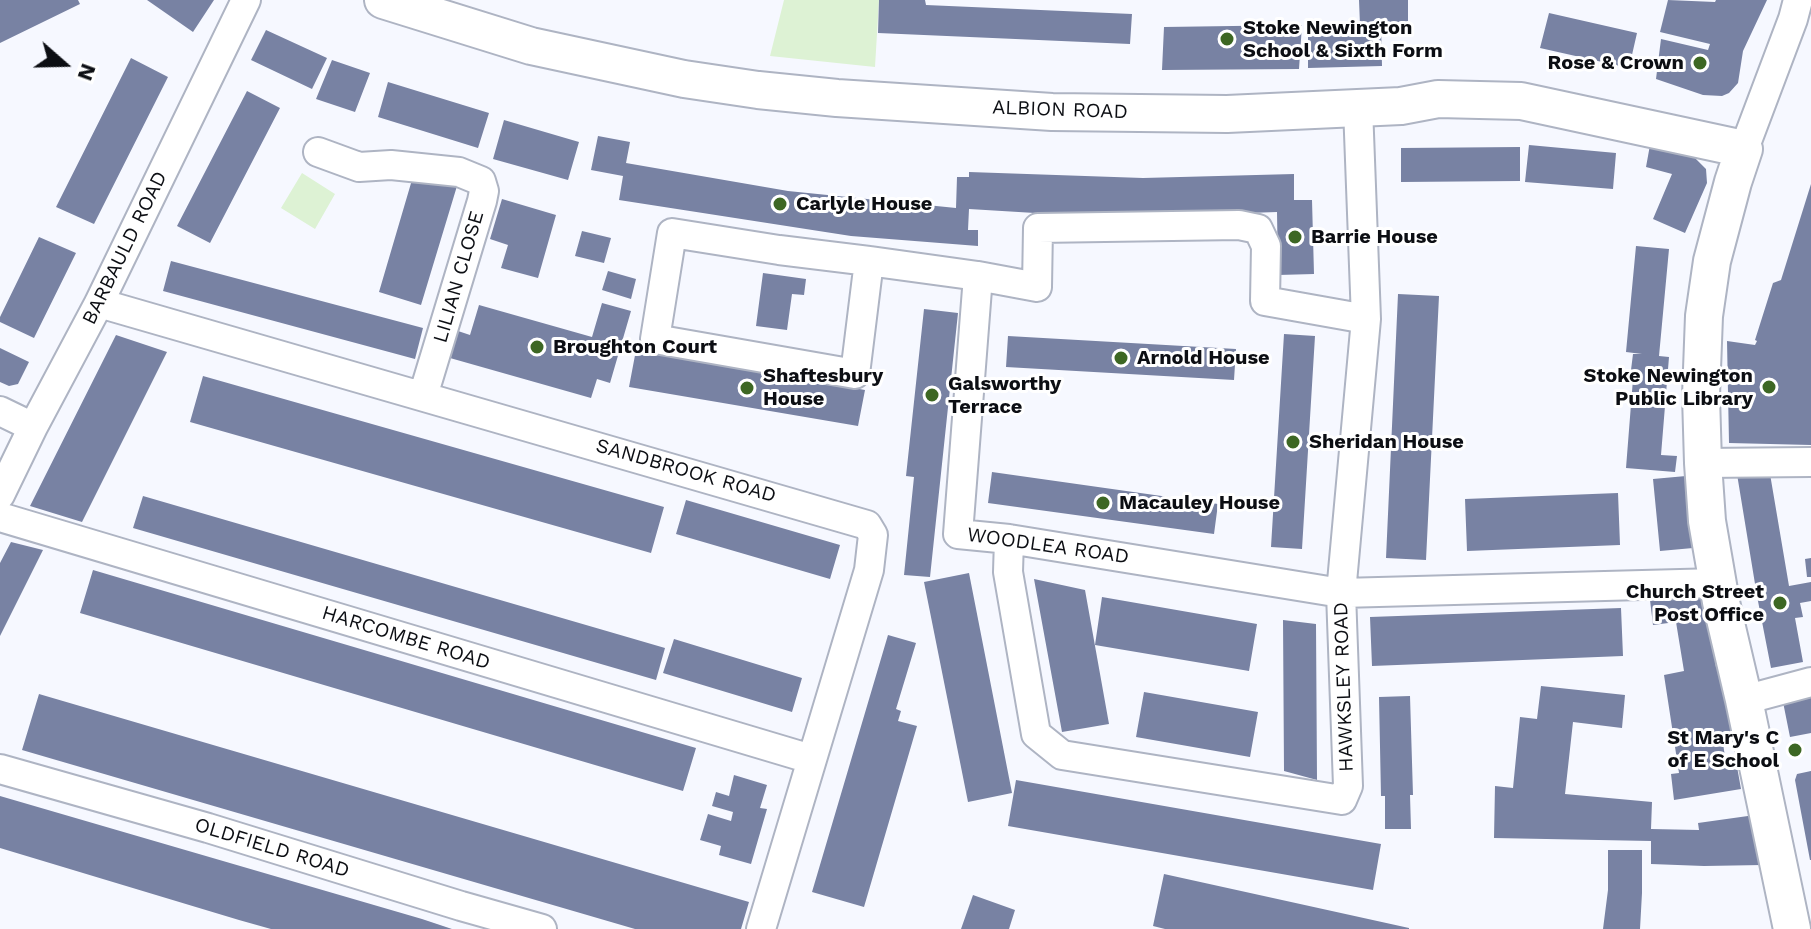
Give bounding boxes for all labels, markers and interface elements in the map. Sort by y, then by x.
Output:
place label: Stoke Newington School & Sixth Form [1243,16,1443,63]
north arrow [24,24,104,104]
marker: Stoke Newington School & Sixth Form [1218,30,1236,48]
place label: Rose & Crown [1548,51,1684,75]
marker: Rose & Crown [1691,54,1709,72]
text: N [72,60,102,84]
street label: ALBION ROAD [992,96,1128,124]
street label: BARBAULD ROAD [77,167,173,329]
place label: Carlyle House [796,192,932,216]
marker: Carlyle House [771,195,789,213]
street label: LILIAN CLOSE [429,208,489,346]
place label: Barrie House [1311,225,1438,249]
marker: Barrie House [1286,228,1304,246]
place label: Broughton Court [553,335,717,359]
marker: Broughton Court [528,338,546,356]
place label: Arnold House [1137,346,1270,370]
marker: Arnold House [1112,349,1130,367]
place label: Shaftesbury House [763,364,883,411]
place label: Stoke Newington Public Library [1584,364,1753,411]
place label: Galsworthy Terrace [948,372,1061,419]
marker: Stoke Newington Public Library [1760,378,1778,396]
marker: Shaftesbury House [738,379,756,397]
marker: Galsworthy Terrace [923,386,941,404]
place label: Sheridan House [1309,430,1464,454]
marker: Sheridan House [1284,433,1302,451]
street label: SANDBROOK ROAD [593,434,779,508]
place label: Macauley House [1119,491,1280,515]
marker: Macauley House [1094,494,1112,512]
street label: WOODLEA ROAD [965,523,1131,569]
place label: Church Street Post Office [1626,580,1764,627]
marker: Church Street Post Office [1771,594,1789,612]
street label: HARCOMBE ROAD [319,601,493,675]
street label: HAWKSLEY ROAD [1329,602,1359,772]
place label: St Mary's C of E School [1667,726,1779,773]
marker: St Mary's C of E School [1786,741,1804,759]
street label: OLDFIELD ROAD [192,813,352,883]

